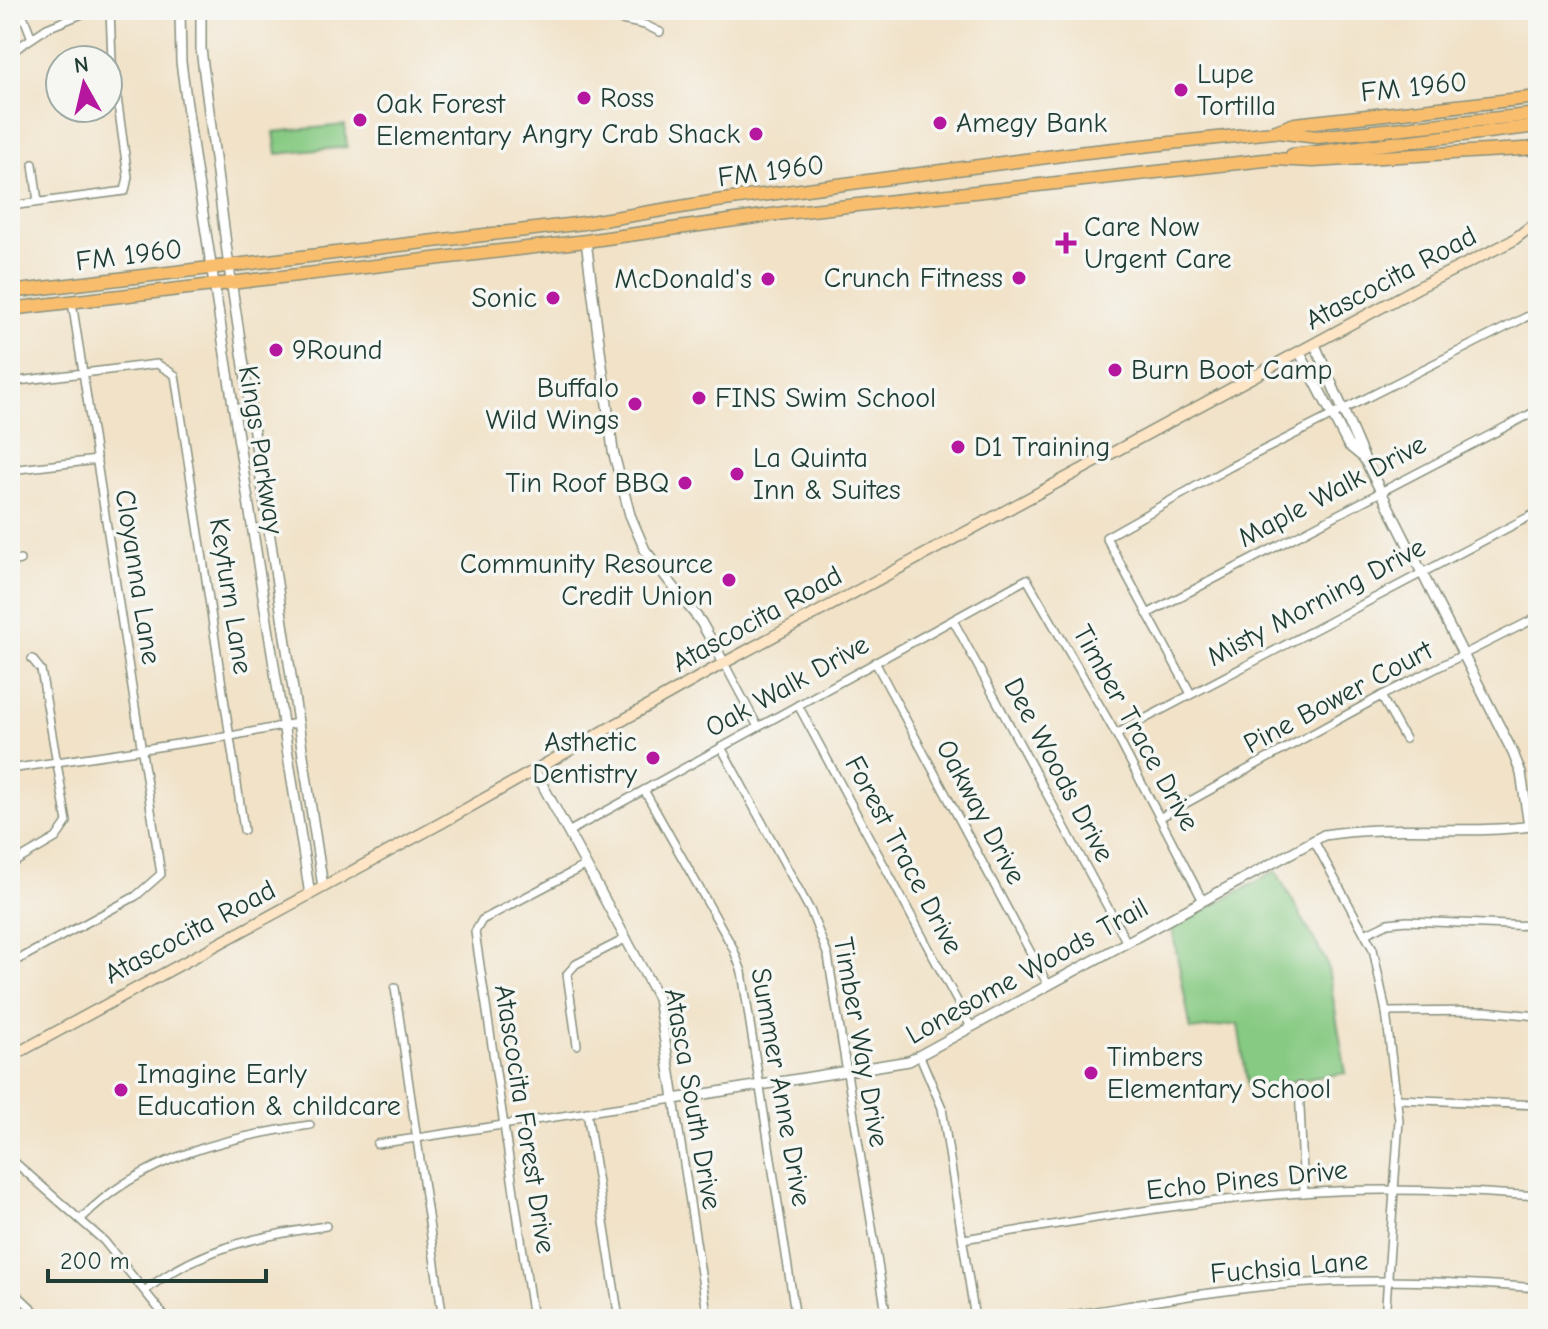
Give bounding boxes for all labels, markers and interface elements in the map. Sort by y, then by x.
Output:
north arrow [44,44,124,124]
text: N [72,51,90,79]
place label: Lupe Tortilla [1197,58,1276,122]
street label: FM 1960 [1359,66,1469,108]
marker: Lupe Tortilla [1172,81,1190,99]
place label: Ross [600,82,654,114]
place label: Oak Forest Elementary [376,88,511,152]
marker: Ross [575,89,593,107]
place label: Amegy Bank [956,107,1107,139]
marker: Oak Forest Elementary [351,111,369,129]
marker: Amegy Bank [931,114,949,132]
place label: Angry Crab Shack [522,118,740,150]
marker: Angry Crab Shack [747,125,765,143]
street label: FM 1960 [716,149,826,193]
place label: Care Now Urgent Care [1084,211,1232,275]
street label: Atascocita Road [1300,219,1482,337]
marker: Care Now Urgent Care [1055,232,1077,254]
street label: FM 1960 [74,233,184,277]
place label: Crunch Fitness [824,262,1003,294]
place label: McDonald's [615,263,752,295]
marker: Crunch Fitness [1010,269,1028,287]
marker: McDonald's [759,270,777,288]
place label: Sonic [471,282,537,314]
marker: Sonic [544,289,562,307]
place label: 9Round [292,334,383,366]
marker: 9Round [267,341,285,359]
place label: Burn Boot Camp [1131,354,1332,386]
marker: Burn Boot Camp [1106,361,1124,379]
street label: Kings Parkway [232,363,290,537]
place label: Buffalo Wild Wings [485,372,619,436]
place label: FINS Swim School [715,382,936,414]
marker: FINS Swim School [690,389,708,407]
marker: Buffalo Wild Wings [626,395,644,413]
street label: Maple Walk Drive [1232,428,1432,554]
place label: D1 Training [974,431,1110,463]
marker: D1 Training [949,438,967,456]
place label: La Quinta Inn & Suites [753,442,901,506]
marker: La Quinta Inn & Suites [728,465,746,483]
place label: Tin Roof BBQ [506,467,669,499]
marker: Tin Roof BBQ [676,474,694,492]
street label: Cloyanna Lane [108,487,168,667]
street label: Keyturn Lane [203,515,259,677]
street label: Misty Morning Drive [1201,531,1431,673]
place label: Community Resource Credit Union [460,548,713,612]
street label: Atascocita Road [667,559,847,679]
marker: Community Resource Credit Union [720,571,738,589]
street label: Timber Trace Drive [1066,619,1206,837]
street label: Oak Walk Drive [700,628,874,744]
street label: Pine Bower Court [1238,633,1439,760]
street label: Dee Woods Drive [997,672,1121,868]
place label: Asthetic Dentistry [532,726,637,790]
street label: Oakway Drive [930,734,1032,890]
marker: Asthetic Dentistry [644,749,662,767]
street label: Forest Trace Drive [838,750,970,960]
street label: Atascocita Road [99,873,281,991]
street label: Lonesome Woods Trail [900,891,1154,1051]
street label: Timber Way Drive [827,935,895,1149]
street label: Summer Anne Drive [744,965,818,1209]
street label: Atascocita Forest Drive [488,982,562,1256]
street label: Atasca South Drive [658,986,728,1212]
place label: Timbers Elementary School [1107,1041,1331,1105]
place label: Imagine Early Education & childcare [137,1058,401,1122]
marker: Timbers Elementary School [1082,1064,1100,1082]
marker: Imagine Early Education & childcare [112,1081,130,1099]
street label: Echo Pines Drive [1145,1154,1349,1206]
scale bar [48,1233,266,1283]
street label: Fuchsia Lane [1209,1244,1369,1290]
text: 200 m [60,1247,130,1275]

